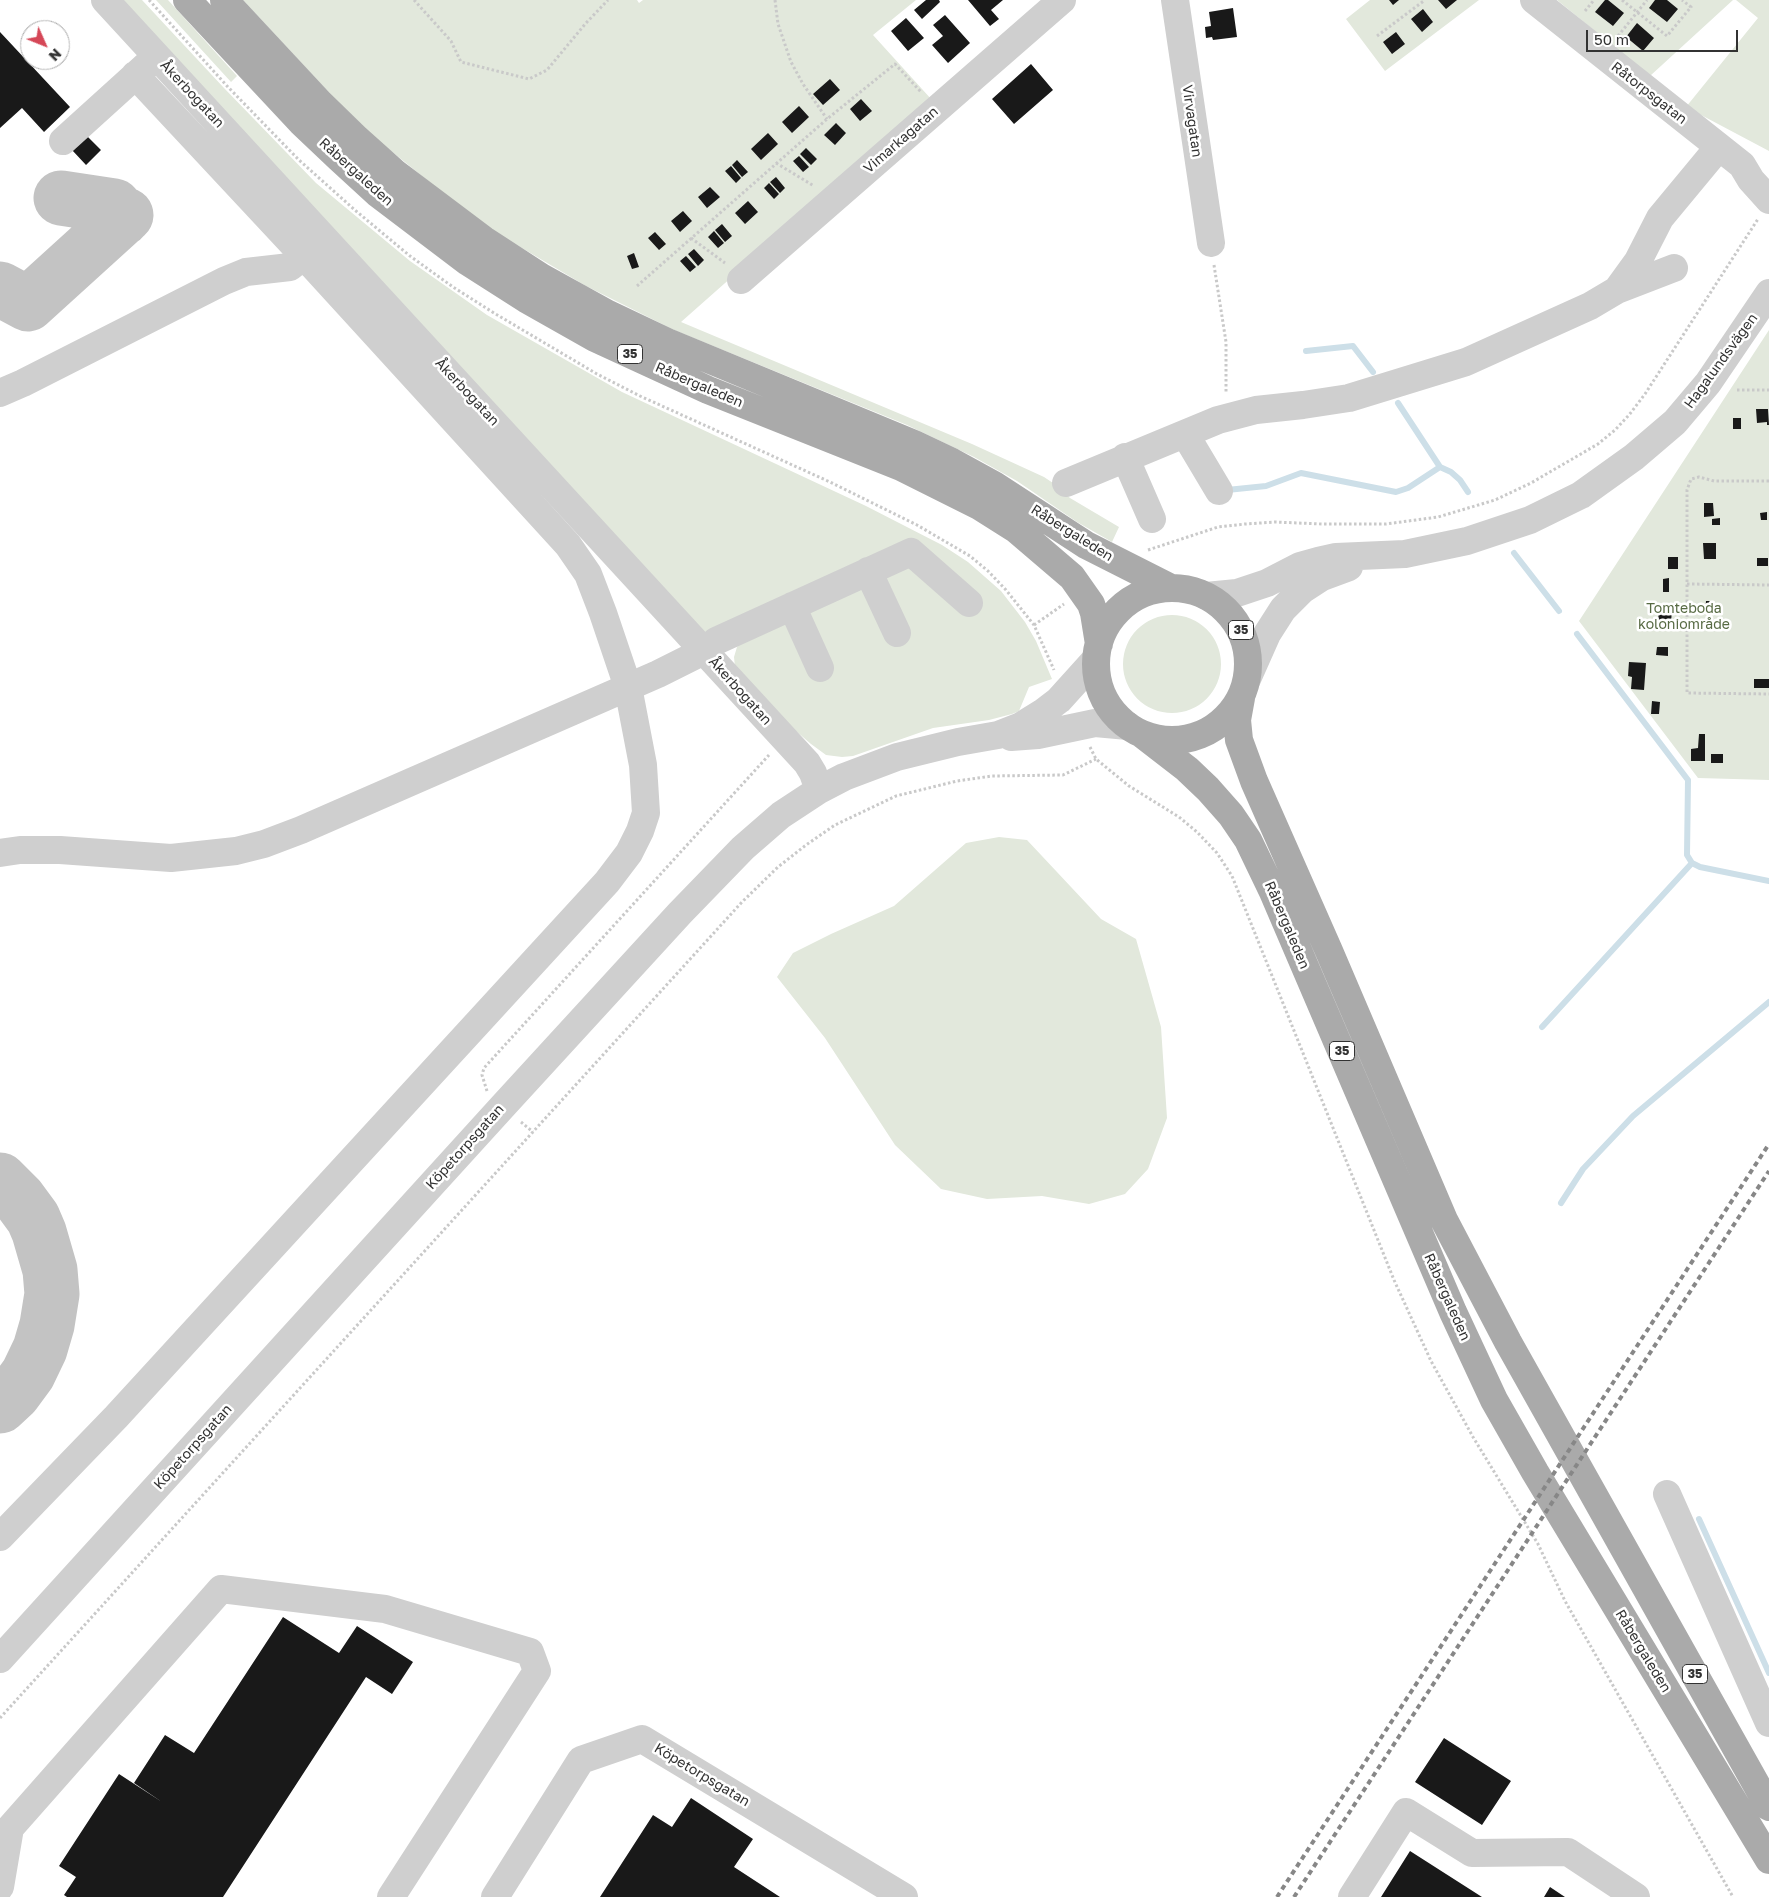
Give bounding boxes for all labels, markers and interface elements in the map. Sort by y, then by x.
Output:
north arrow [20,20,70,70]
scale bar [1589,20,1742,52]
text: 50 m [1594,30,1629,48]
text: N [46,45,65,65]
street label: Åkerbogatan [156,57,228,131]
street label: Råtorpsgatan [1608,58,1690,128]
street label: Virvagatan [1179,84,1205,158]
street label: Vimarkagatan [860,103,942,177]
street label: Råbergaleden [316,134,396,210]
street label: Hagalundsvägen [1681,310,1761,412]
road number: 35 [618,344,642,364]
street label: Åkerbogatan [431,355,503,429]
street label: Råbergaleden [653,359,745,411]
street label: Råbergaleden [1028,501,1116,565]
park label: Tomteboda koloniområde [1638,601,1730,634]
road number: 35 [1228,620,1254,640]
street label: Åkerbogatan [705,653,775,729]
street label: Råbergaleden [1261,879,1313,971]
road number: 35 [1330,1042,1354,1060]
street label: Köpetorpsgatan [422,1101,508,1193]
street label: Råbergaleden [1420,1251,1474,1343]
street label: Köpetorpsgatan [150,1401,236,1493]
street label: Råbergaleden [1612,1607,1674,1695]
road number: 35 [1682,1665,1708,1684]
street label: Köpetorpsgatan [651,1740,753,1810]

